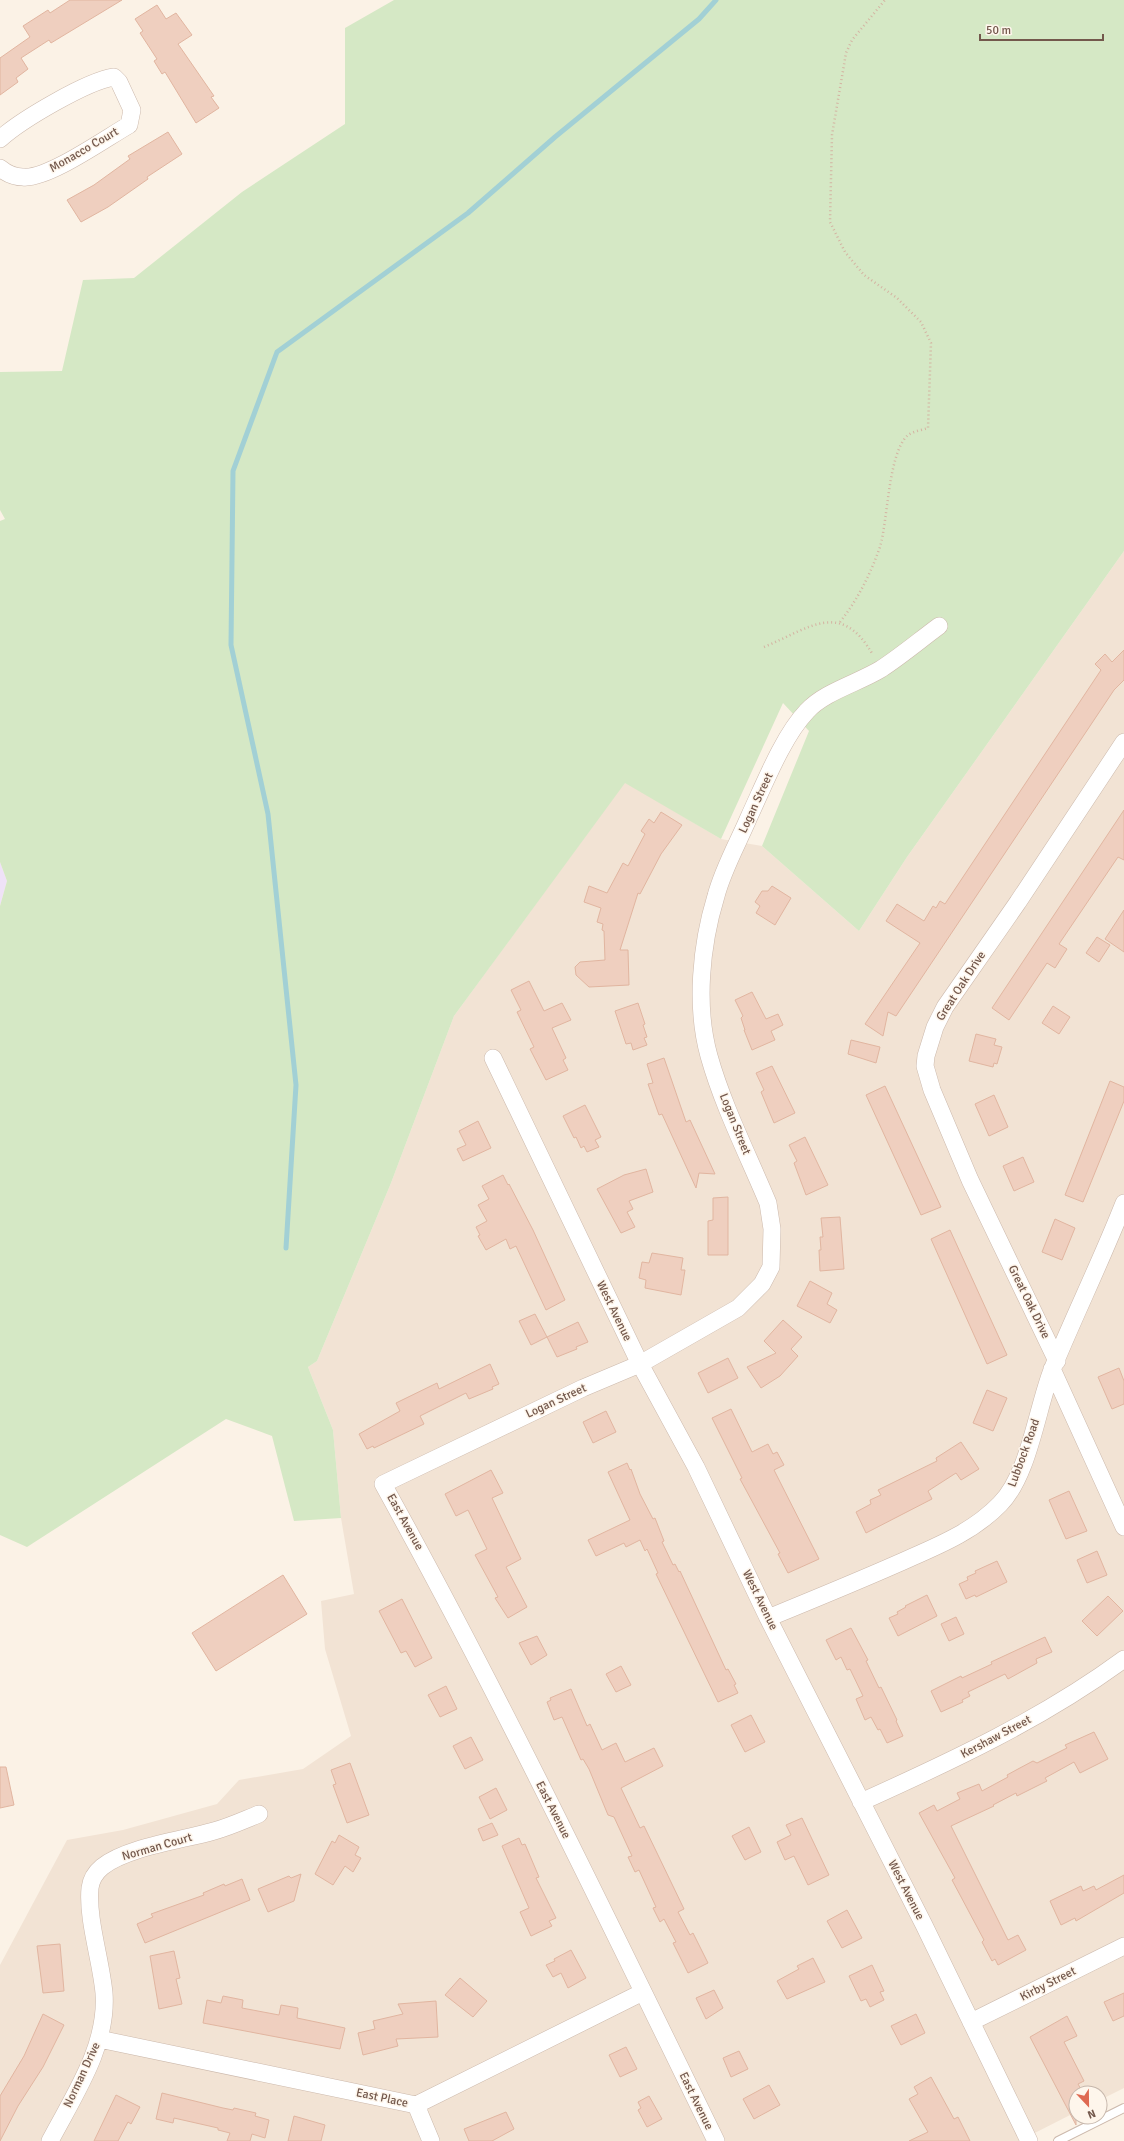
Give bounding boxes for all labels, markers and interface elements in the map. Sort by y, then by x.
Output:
scale bar [980,16,1103,42]
text: 50 m [986,23,1011,38]
street label: Monacco Court [47,124,121,176]
street label: Logan Street [735,770,777,836]
street label: Great Oak Drive [933,948,989,1024]
street label: Logan Street [716,1091,754,1157]
street label: Great Oak Drive [1005,1263,1053,1341]
street label: West Avenue [593,1278,635,1344]
street label: Logan Street [523,1380,589,1422]
street label: Lubbock Road [1005,1417,1043,1489]
street label: East Avenue [383,1491,427,1553]
street label: West Avenue [739,1567,781,1633]
street label: Kershaw Street [958,1712,1034,1762]
street label: East Avenue [532,1779,574,1841]
street label: Norman Court [120,1830,194,1864]
street label: West Avenue [884,1857,928,1923]
street label: Kirby Street [1018,1964,1078,2004]
street label: Norman Drive [60,2040,104,2110]
street label: East Avenue [676,2070,716,2132]
street label: East Place [355,2085,409,2111]
north arrow [1068,2085,1108,2125]
text: N [1086,2106,1098,2121]

